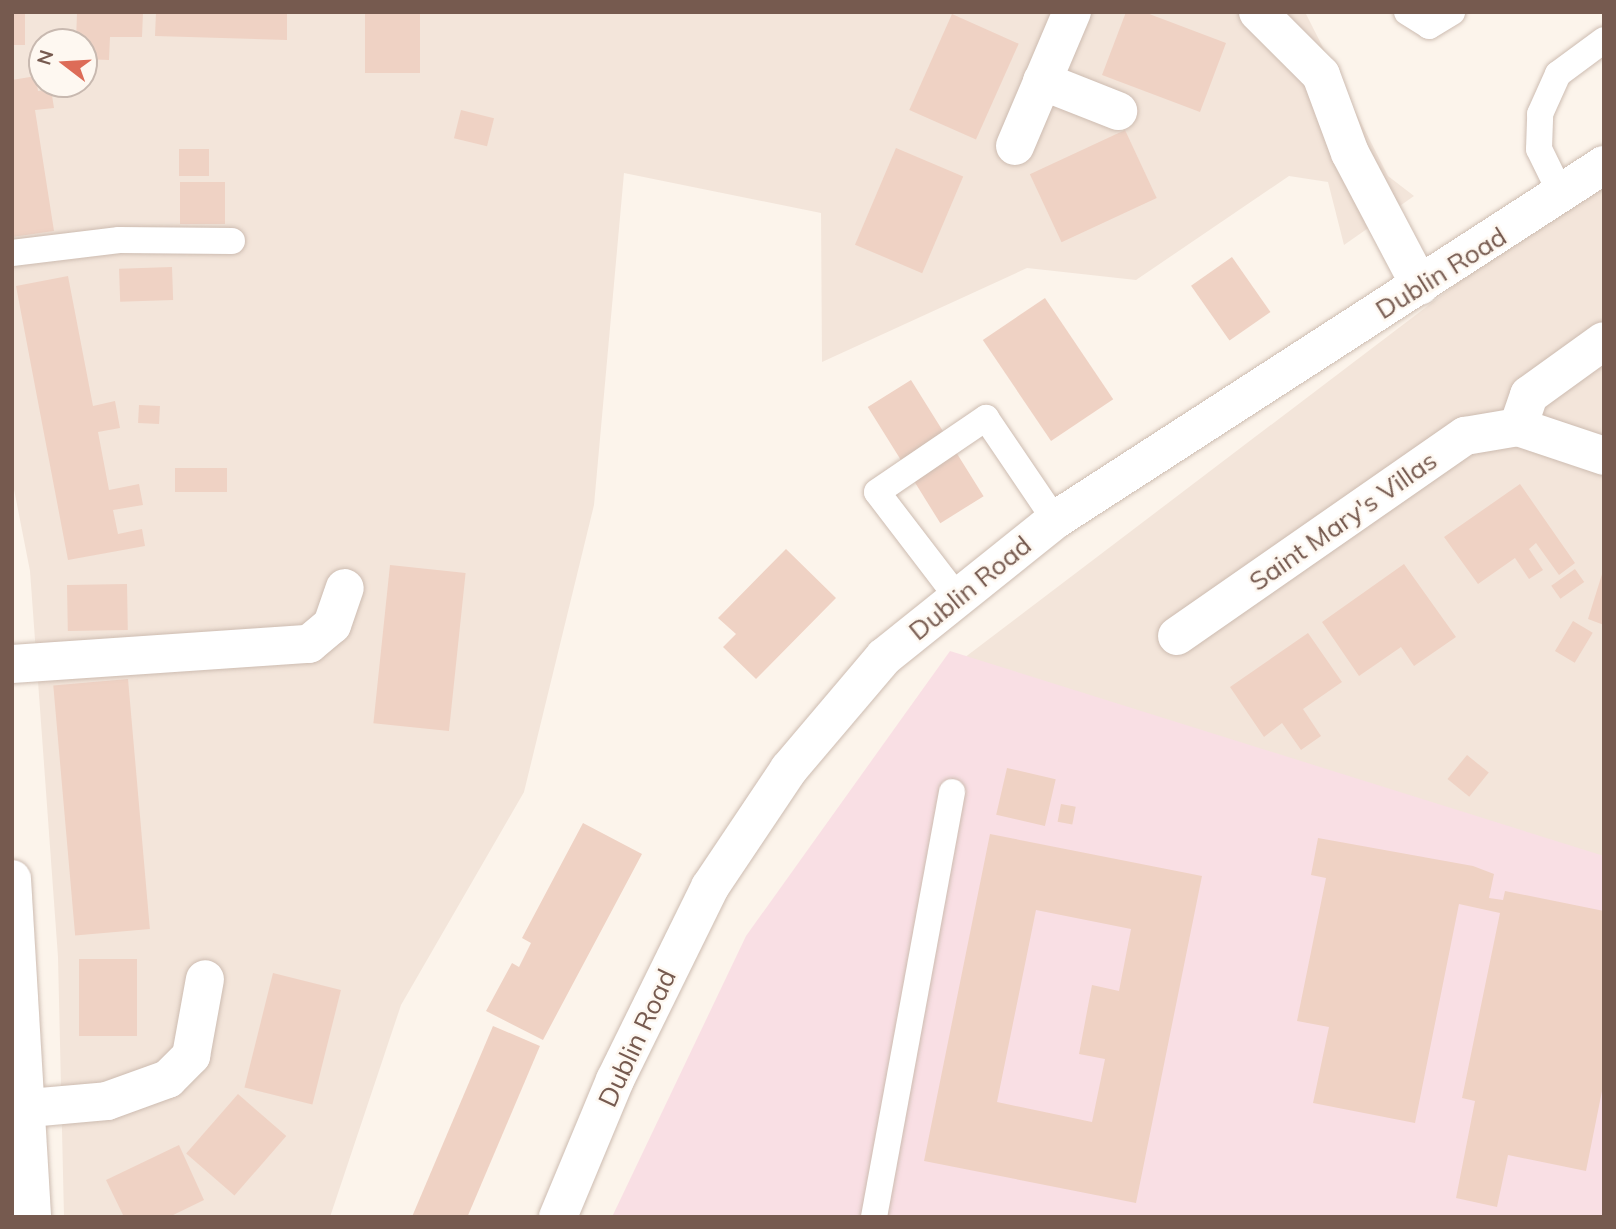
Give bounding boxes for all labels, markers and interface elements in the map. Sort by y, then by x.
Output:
north arrow [28,28,98,98]
text: N [31,47,58,68]
street label: Dublin Road [1370,221,1512,325]
street label: Saint Mary's Villas [1243,445,1443,597]
street label: Dublin Road [903,529,1037,647]
street label: Dublin Road [592,964,682,1112]

